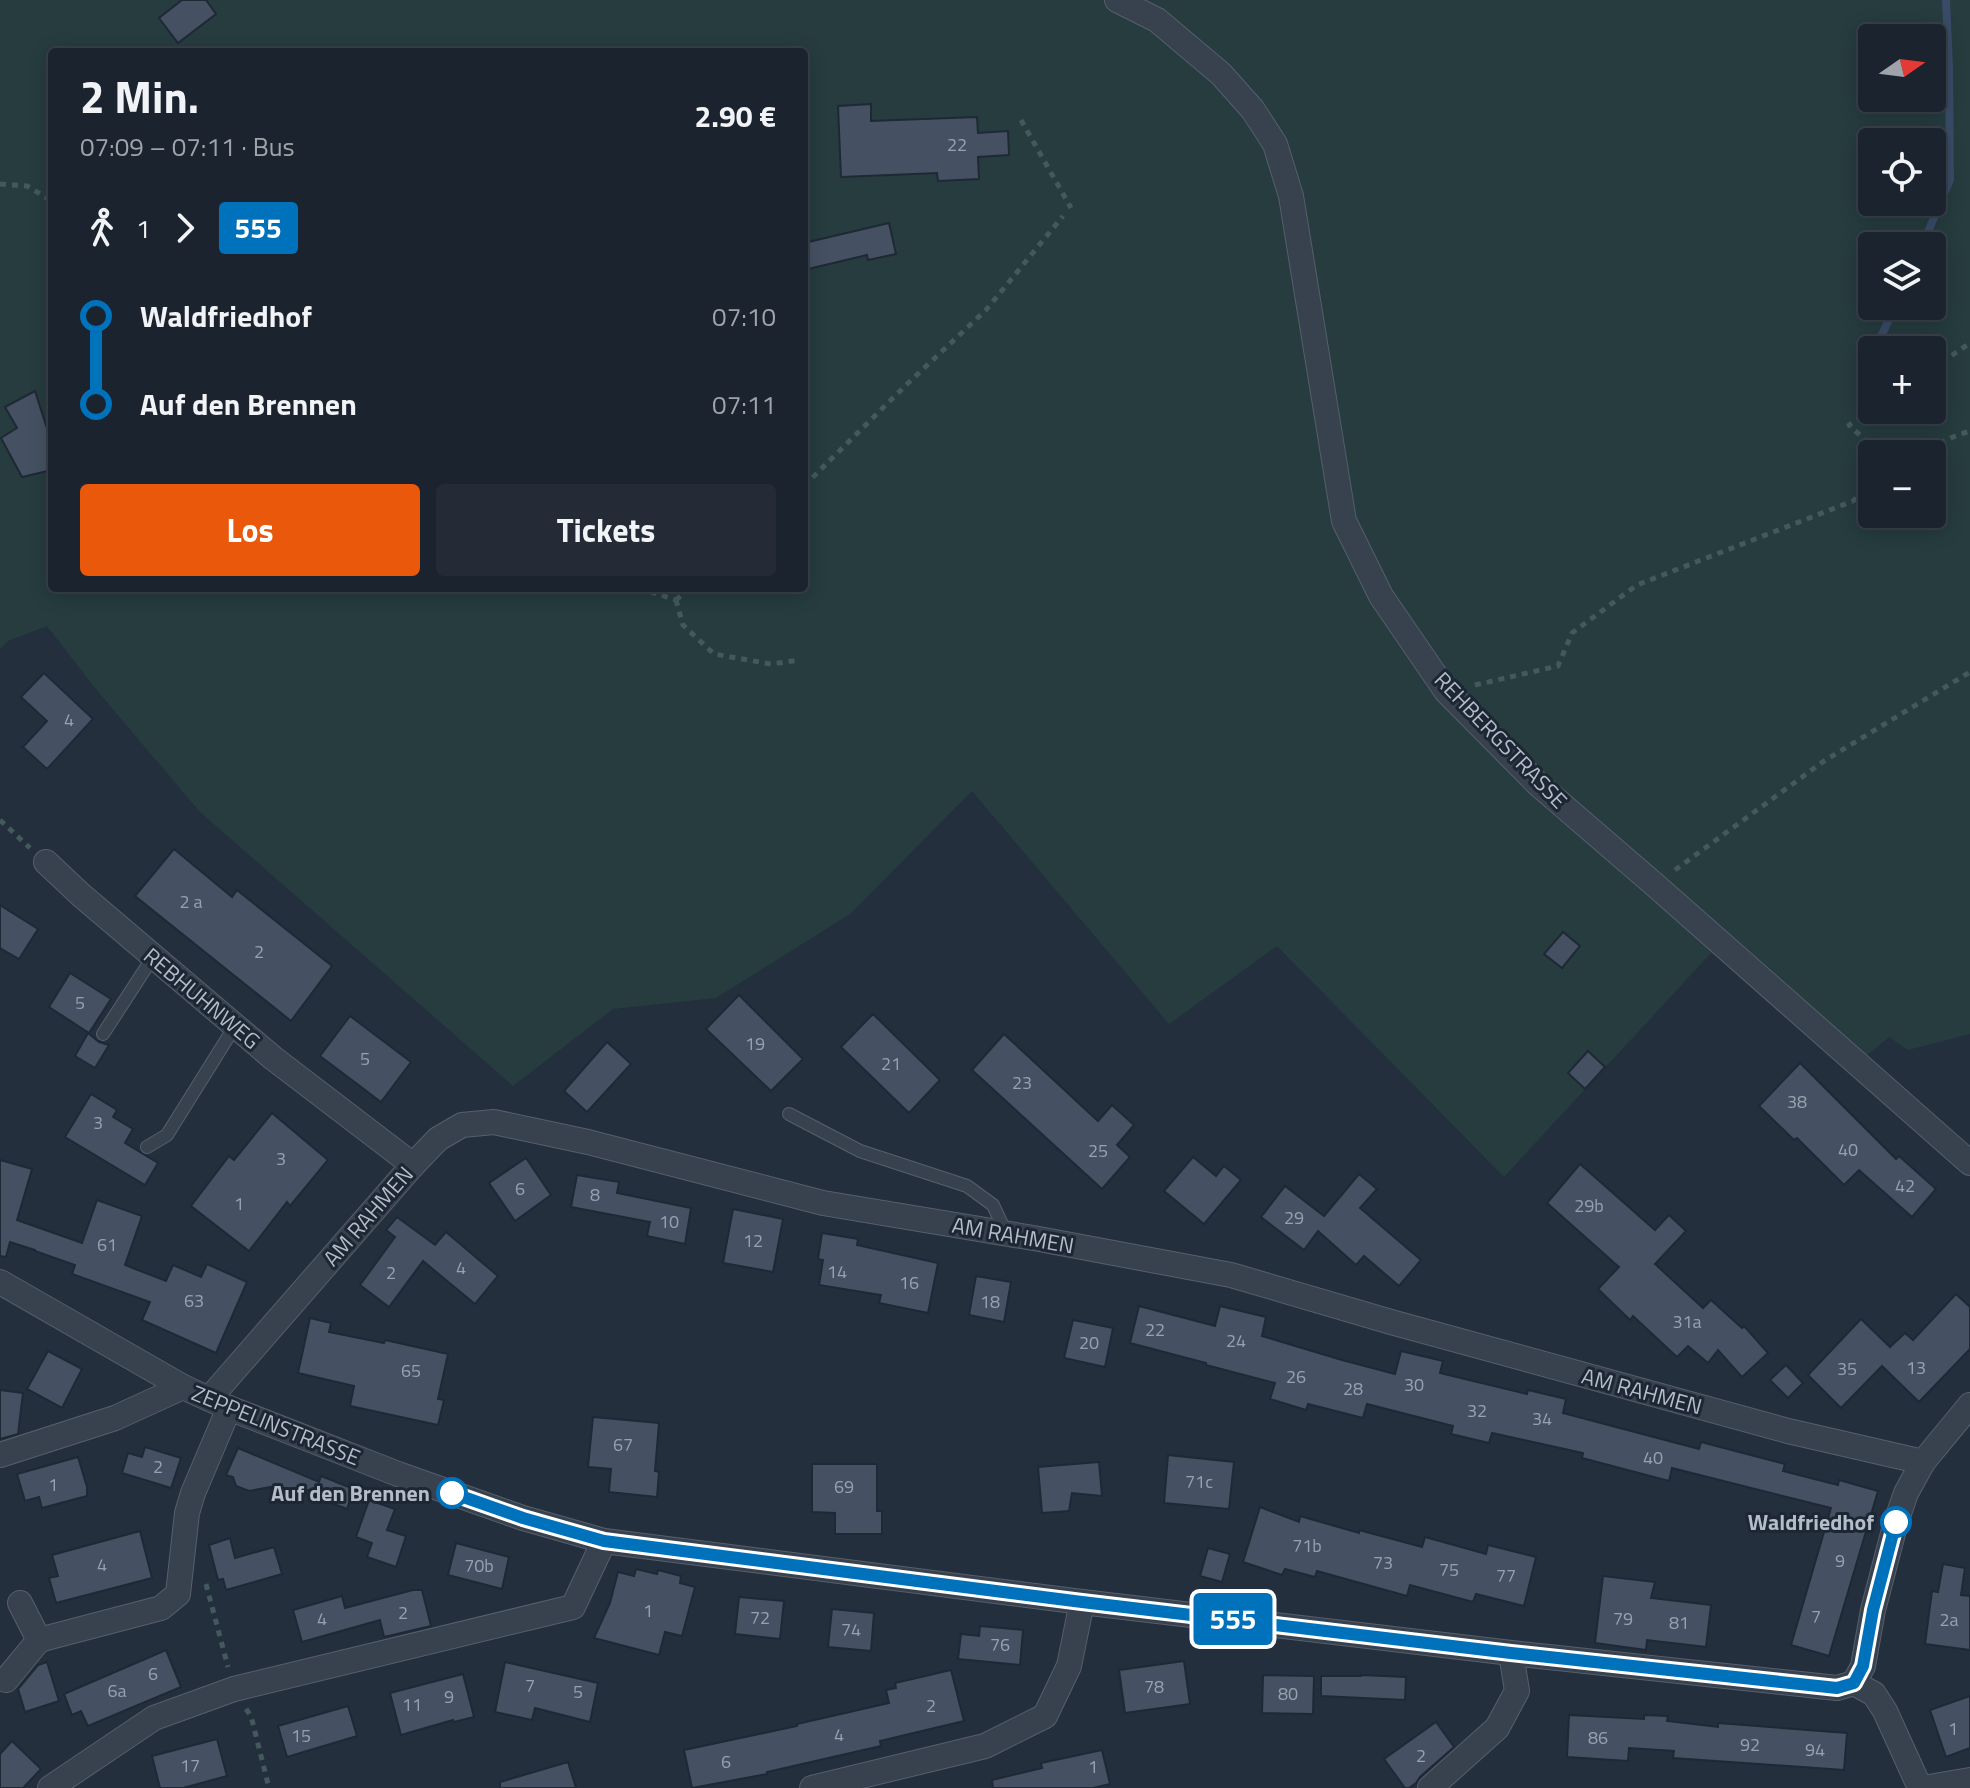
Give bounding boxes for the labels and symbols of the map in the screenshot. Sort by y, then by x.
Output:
north arrow [1858,24,1946,112]
house number: 22 [947,131,967,158]
street label: REHBERGSTRASSE [1427,664,1575,816]
house number: 4 [64,706,74,733]
house number: 2 a [179,888,203,915]
house number: 2 [254,938,264,965]
street label: REBHUHNWEG [136,939,268,1057]
house number: 5 [75,989,85,1016]
house number: 19 [745,1030,765,1057]
house number: 5 [360,1045,370,1072]
house number: 21 [881,1050,901,1077]
house number: 23 [1012,1069,1032,1096]
house number: 38 [1787,1088,1807,1115]
house number: 3 [93,1109,103,1136]
house number: 40 [1838,1136,1858,1163]
house number: 25 [1088,1137,1108,1164]
house number: 3 [276,1145,286,1172]
street label: AM RAHMEN [315,1158,421,1274]
house number: 42 [1895,1172,1915,1199]
house number: 6 [515,1175,525,1202]
house number: 8 [590,1181,600,1208]
house number: 1 [234,1190,244,1217]
house number: 29b [1574,1192,1604,1219]
house number: 29 [1284,1204,1304,1231]
house number: 10 [659,1208,679,1235]
street label: AM RAHMEN [949,1208,1077,1262]
house number: 12 [743,1227,763,1254]
house number: 61 [97,1231,117,1258]
house number: 4 [456,1254,466,1281]
house number: 14 [827,1258,847,1285]
house number: 2 [386,1259,396,1286]
house number: 16 [899,1269,919,1296]
house number: 63 [184,1287,204,1314]
house number: 18 [980,1288,1000,1315]
house number: 31a [1672,1308,1702,1335]
house number: 22 [1145,1316,1165,1343]
house number: 24 [1226,1327,1246,1354]
house number: 20 [1079,1329,1099,1356]
house number: 13 [1906,1354,1926,1381]
house number: 35 [1837,1355,1857,1382]
house number: 65 [401,1357,421,1384]
street label: AM RAHMEN [1578,1359,1706,1423]
house number: 26 [1286,1363,1306,1390]
house number: 30 [1404,1371,1424,1398]
house number: 28 [1343,1375,1363,1402]
street label: ZEPPELINSTRASSE [187,1376,365,1474]
house number: 32 [1467,1397,1487,1424]
house number: 34 [1532,1405,1552,1432]
house number: 67 [613,1431,633,1458]
house number: 40 [1643,1444,1663,1471]
house number: 2 [153,1453,163,1480]
house number: 71c [1185,1468,1213,1495]
house number: 1 [48,1471,58,1498]
house number: 69 [834,1473,854,1500]
place label: Auf den Brennen [271,1476,430,1510]
marker: Auf den Brennen [437,1478,467,1508]
place label: Waldfriedhof [1748,1505,1874,1539]
marker: Waldfriedhof [1881,1507,1911,1537]
house number: 71b [1292,1532,1322,1559]
house number: 9 [1835,1547,1845,1574]
house number: 73 [1373,1549,1393,1576]
house number: 4 [97,1551,107,1578]
house number: 70b [464,1552,494,1579]
house number: 75 [1439,1556,1459,1583]
house number: 77 [1496,1562,1516,1589]
line badge: 555 [1187,1593,1279,1645]
house number: 1 [643,1597,653,1624]
house number: 2 [398,1599,408,1626]
house number: 7 [1811,1603,1821,1630]
house number: 72 [750,1604,770,1631]
house number: 4 [317,1605,327,1632]
house number: 79 [1613,1605,1633,1632]
house number: 2a [1939,1606,1959,1633]
house number: 81 [1669,1609,1689,1636]
house number: 74 [841,1616,861,1643]
house number: 76 [990,1631,1010,1658]
house number: 6 [148,1660,158,1687]
house number: 7 [525,1672,535,1699]
house number: 78 [1144,1673,1164,1700]
house number: 6a [107,1677,127,1704]
house number: 5 [573,1678,583,1705]
house number: 80 [1278,1680,1298,1707]
house number: 9 [444,1683,454,1710]
house number: 11 [402,1691,422,1718]
house number: 2 [926,1692,936,1719]
house number: 1 [1948,1715,1958,1742]
house number: 4 [834,1721,844,1748]
house number: 15 [291,1722,311,1749]
house number: 86 [1588,1724,1608,1751]
house number: 92 [1740,1731,1760,1758]
house number: 94 [1805,1736,1825,1763]
house number: 2 [1416,1742,1426,1769]
house number: 6 [721,1748,731,1775]
house number: 17 [180,1752,200,1779]
house number: 1 [1088,1753,1098,1780]

